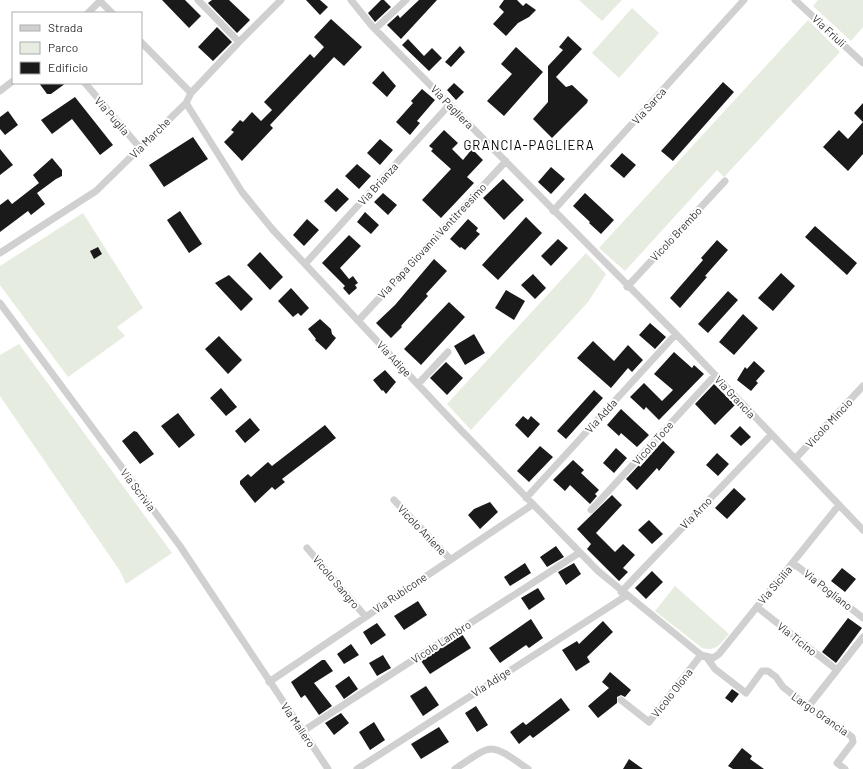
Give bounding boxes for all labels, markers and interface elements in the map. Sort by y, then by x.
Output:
legend [12,12,142,84]
street label: Via Friuli [810,12,849,50]
text: Strada [48,20,83,34]
text: Parco [48,40,78,54]
text: Edificio [48,60,88,74]
street label: Via Pagliera [428,82,476,131]
street label: Via Sarca [629,85,668,127]
street label: Via Puglia [92,94,132,137]
street label: Via Marche [127,115,173,161]
district label: GRANCIA-PAGLIERA [463,137,595,153]
street label: Via Brianza [355,160,400,208]
street label: Via Papa Giovanni Ventitreesimo [375,180,489,301]
street label: Vicolo Brembo [647,204,704,263]
street label: Via Adige [375,338,414,379]
street label: Via Grancia [712,373,758,421]
street label: Vicolo Mincio [802,395,855,450]
street label: Via Adda [582,396,619,435]
street label: Vicolo Toce [629,418,676,467]
street label: Via Scrivia [118,466,159,513]
street label: Via Arno [677,494,714,531]
street label: Vicolo Aniene [395,502,450,558]
street label: Vicolo Sangro [310,552,362,611]
street label: Via Sicilia [755,563,794,606]
street label: Via Pogliano [801,567,855,613]
street label: Via Rubicone [370,570,429,615]
street label: Vicolo Lambro [408,617,473,666]
street label: Via Ticino [775,619,820,658]
street label: Via Adige [469,664,513,699]
street label: Vicolo Olona [648,666,695,720]
street label: Largo Grancia [789,689,851,738]
street label: Via Mallero [279,700,318,750]

